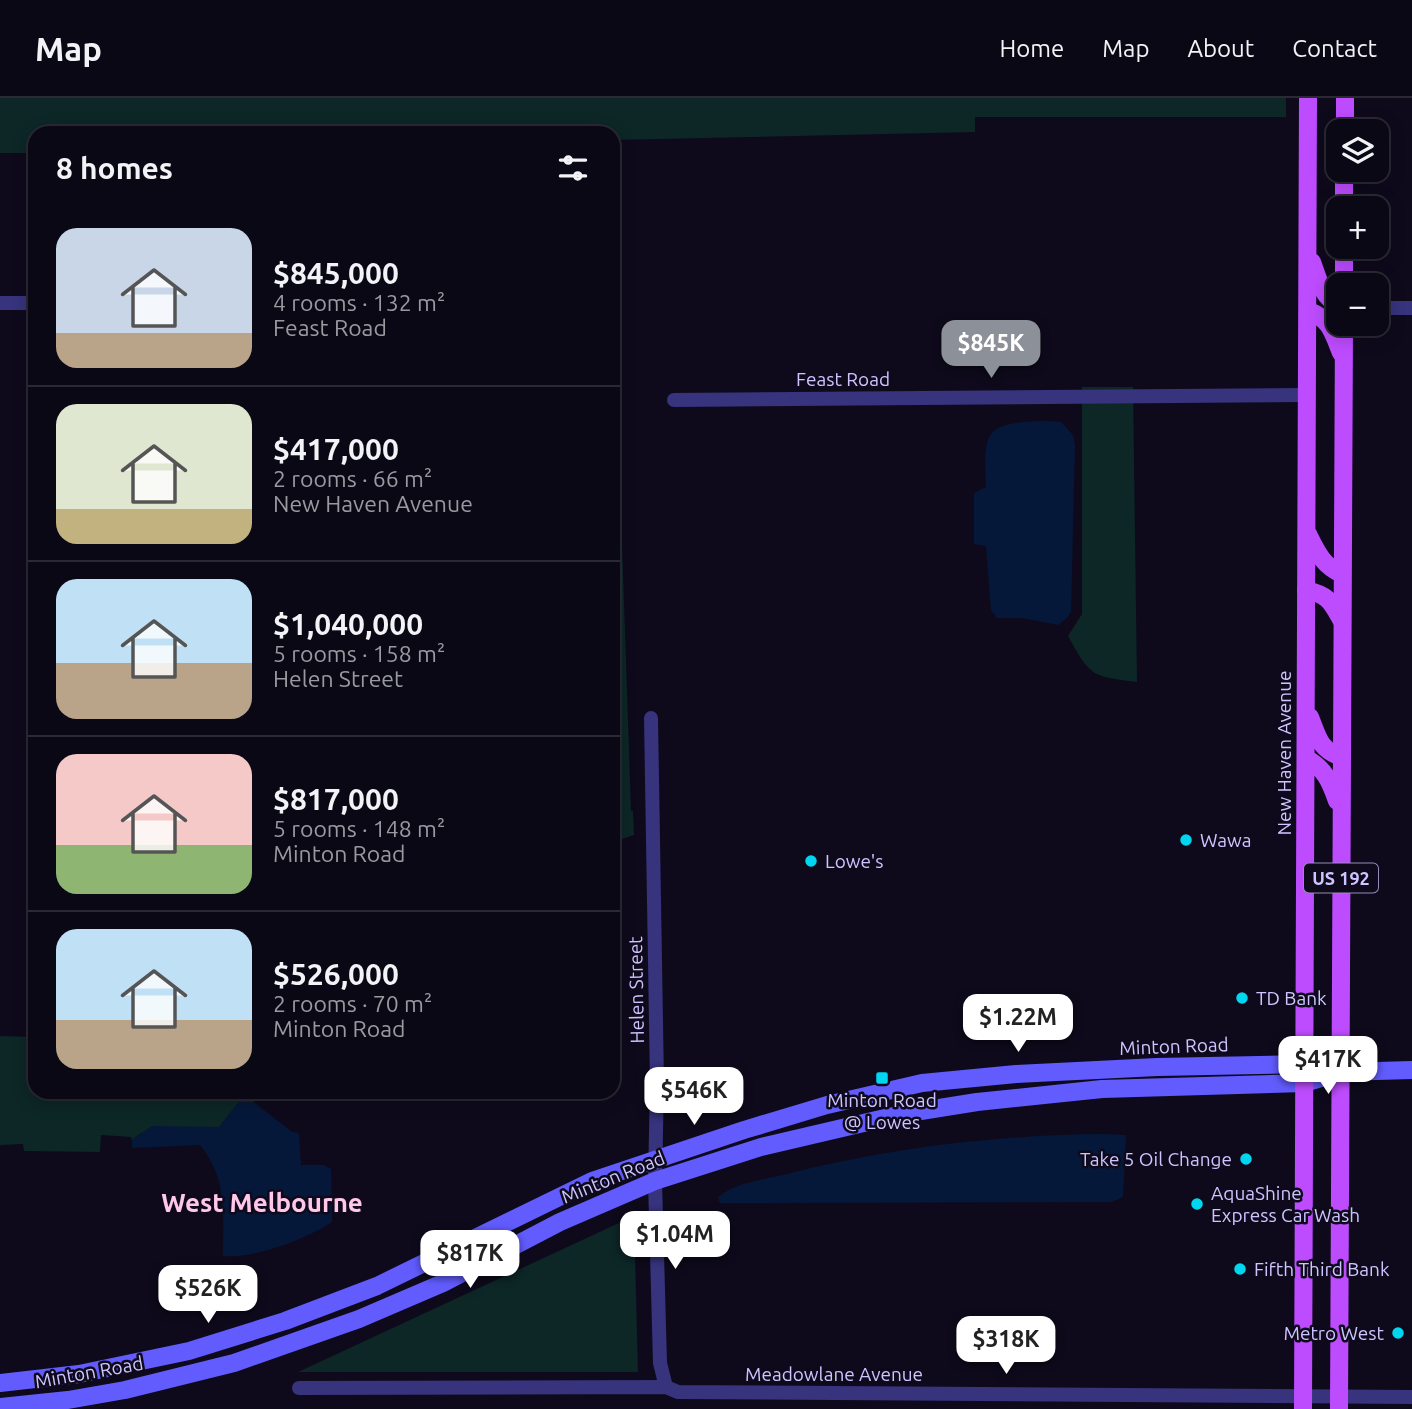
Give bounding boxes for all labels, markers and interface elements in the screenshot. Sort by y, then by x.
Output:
text: Map [35,30,102,67]
text: Home [999,35,1064,62]
text: Map [1102,35,1149,62]
text: About [1187,35,1254,62]
text: Contact [1292,35,1377,62]
map controls [1326,119,1389,336]
button: layers [1326,119,1389,182]
icon: filters [554,149,592,187]
text: 8 homes [56,151,173,185]
button: + [1326,196,1389,259]
icon: home [112,256,196,340]
text: $845,000 [273,256,399,290]
button: − [1326,273,1389,336]
text: 4 rooms · 132 m² [273,290,445,315]
text: Feast Road [273,315,387,340]
pin: $845K [942,320,1040,380]
text: $845K [957,330,1025,355]
street label: Feast Road [796,368,890,390]
icon: home [112,432,196,516]
text: $417,000 [273,432,399,466]
text: 2 rooms · 66 m² [273,466,432,491]
text: New Haven Avenue [273,491,473,516]
icon: home [112,607,196,691]
text: $1,040,000 [273,607,423,641]
text: 5 rooms · 158 m² [273,641,445,666]
text: Helen Street [273,666,403,691]
street label: New Haven Avenue [1273,670,1295,836]
icon: home [112,782,196,866]
text: $817,000 [273,782,399,816]
text: 5 rooms · 148 m² [273,816,445,841]
place label: Wawa [1200,829,1251,851]
marker: Wawa [1178,832,1194,848]
text: Minton Road [273,841,406,866]
place label: Lowe's [825,850,884,872]
marker: Lowe's [803,853,819,869]
road number: US 192 [1304,864,1378,892]
street label: Helen Street [624,936,648,1044]
icon: home [112,957,196,1041]
text: $526,000 [273,957,399,991]
place label: TD Bank [1256,987,1327,1009]
marker: TD Bank [1234,990,1250,1006]
text: 2 rooms · 70 m² [273,991,432,1016]
pin: $1.22M [961,995,1075,1054]
text: $1.22M [979,1004,1057,1029]
text: Minton Road [273,1016,406,1041]
street label: Minton Road [1119,1033,1229,1059]
pin: $417K [1279,1037,1377,1096]
text: $417K [1294,1046,1362,1071]
pin: $546K [645,1068,743,1127]
marker: Minton Road @ Lowes [874,1070,890,1086]
text: $546K [660,1077,728,1102]
place label: Minton Road @ Lowes [827,1089,937,1133]
street label: Minton Road [558,1146,668,1208]
place label: Take 5 Oil Change [1080,1148,1232,1170]
marker: Take 5 Oil Change [1238,1151,1254,1167]
place label: AquaShine Express Car Wash [1211,1182,1360,1226]
district label: West Melbourne [161,1188,363,1217]
marker: AquaShine Express Car Wash [1189,1196,1205,1212]
pin: $1.04M [618,1212,732,1271]
text: $1.04M [636,1221,714,1246]
pin: $817K [421,1230,519,1290]
text: $817K [436,1240,504,1265]
place label: Fifth Third Bank [1254,1258,1390,1280]
marker: Fifth Third Bank [1232,1261,1248,1277]
pin: $526K [159,1266,257,1325]
text: $526K [174,1275,242,1300]
pin: $318K [957,1316,1055,1376]
place label: Metro West [1283,1322,1385,1344]
marker: Metro West [1390,1325,1406,1341]
text: $318K [972,1326,1040,1351]
street label: Minton Road [33,1352,145,1392]
street label: Meadowlane Avenue [745,1363,923,1385]

